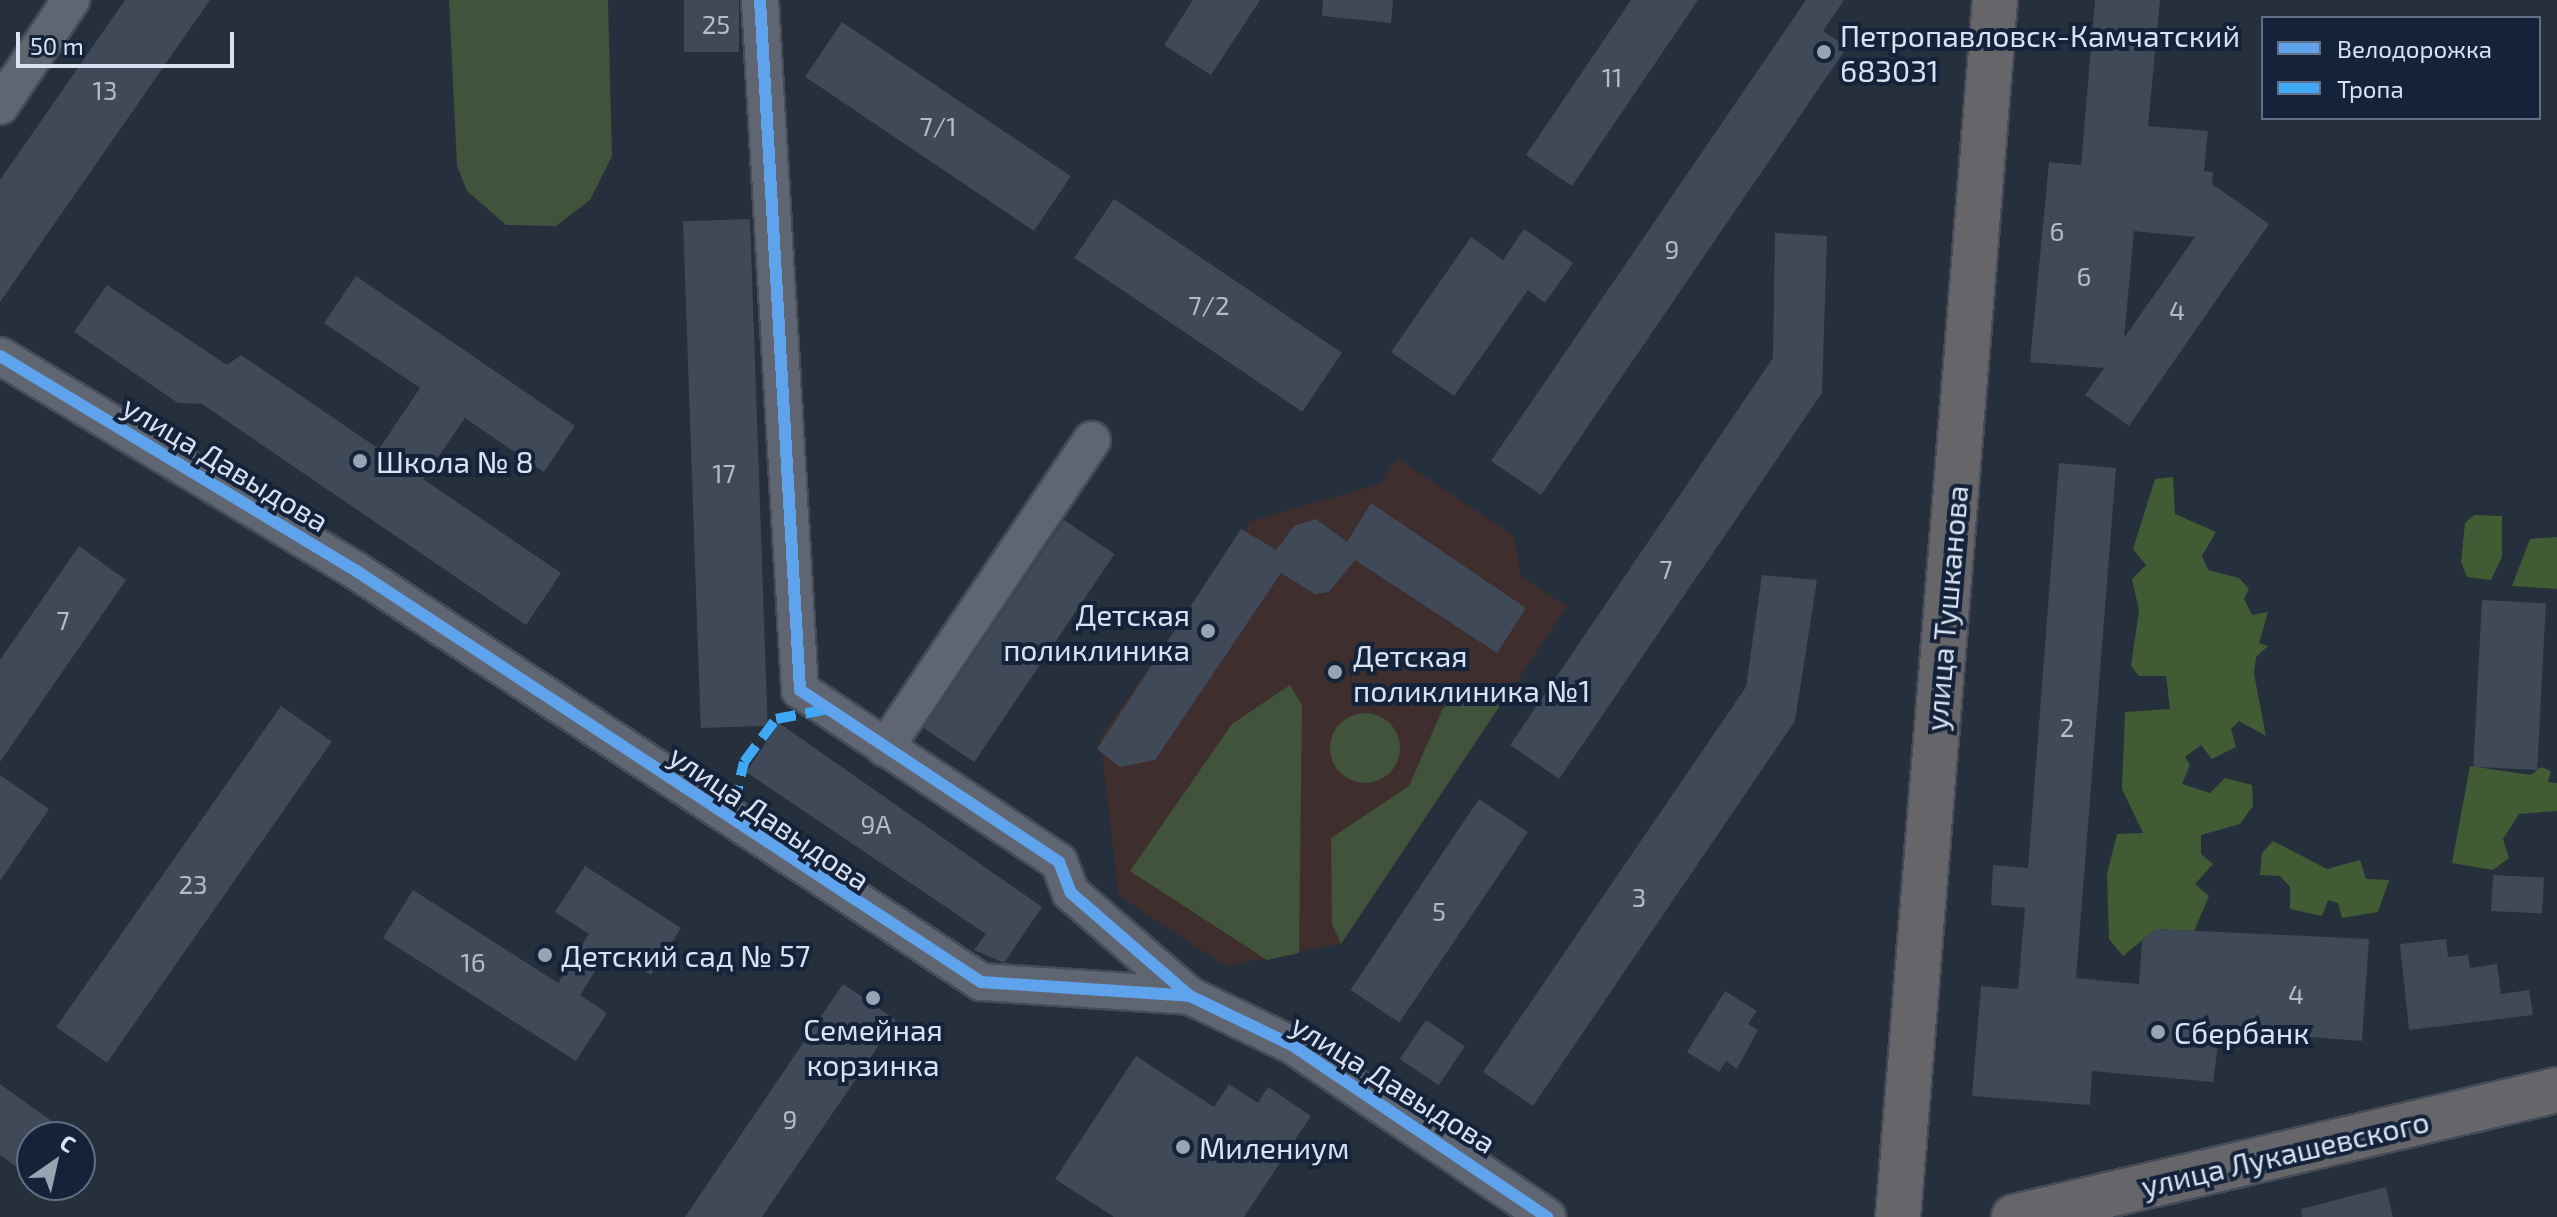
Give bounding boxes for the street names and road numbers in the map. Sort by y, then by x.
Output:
street label: улица Давыдова [116,387,336,539]
street label: улица Тушканова [1917,484,1975,732]
street label: улица Давыдова [663,737,877,897]
street label: улица Давыдова [1285,1006,1503,1160]
street label: улица Лукашевского [2138,1102,2432,1204]

